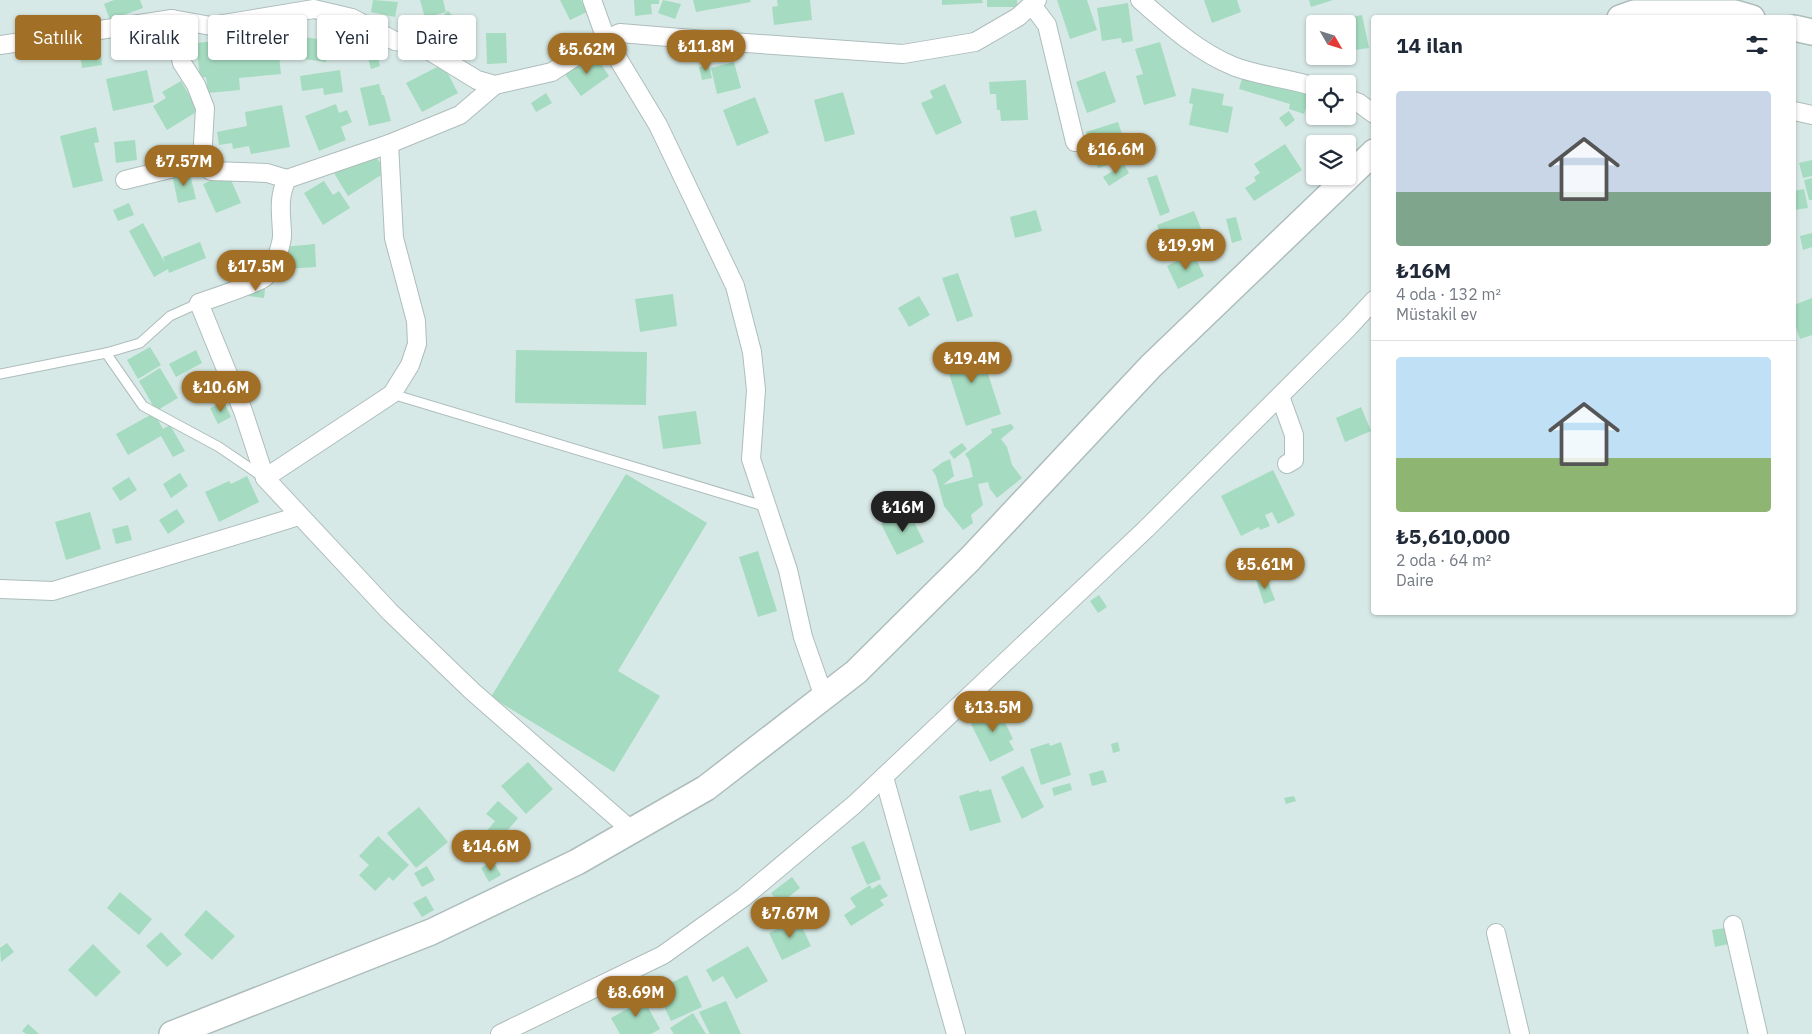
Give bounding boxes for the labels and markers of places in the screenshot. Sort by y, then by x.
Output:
pin: ₺11.8M [665,30,747,72]
pin: ₺5.62M [546,32,628,75]
pin: ₺16.6M [1075,132,1157,175]
pin: ₺7.57M [143,144,225,187]
pin: ₺19.9M [1145,228,1227,271]
pin: ₺17.5M [215,250,297,292]
pin: ₺19.4M [931,342,1013,384]
pin: ₺10.6M [180,370,262,413]
pin: ₺16M [873,490,933,533]
pin: ₺5.61M [1224,548,1306,590]
pin: ₺13.5M [952,690,1034,733]
pin: ₺14.6M [450,830,532,872]
pin: ₺7.67M [749,896,831,939]
pin: ₺8.69M [595,976,677,1018]

